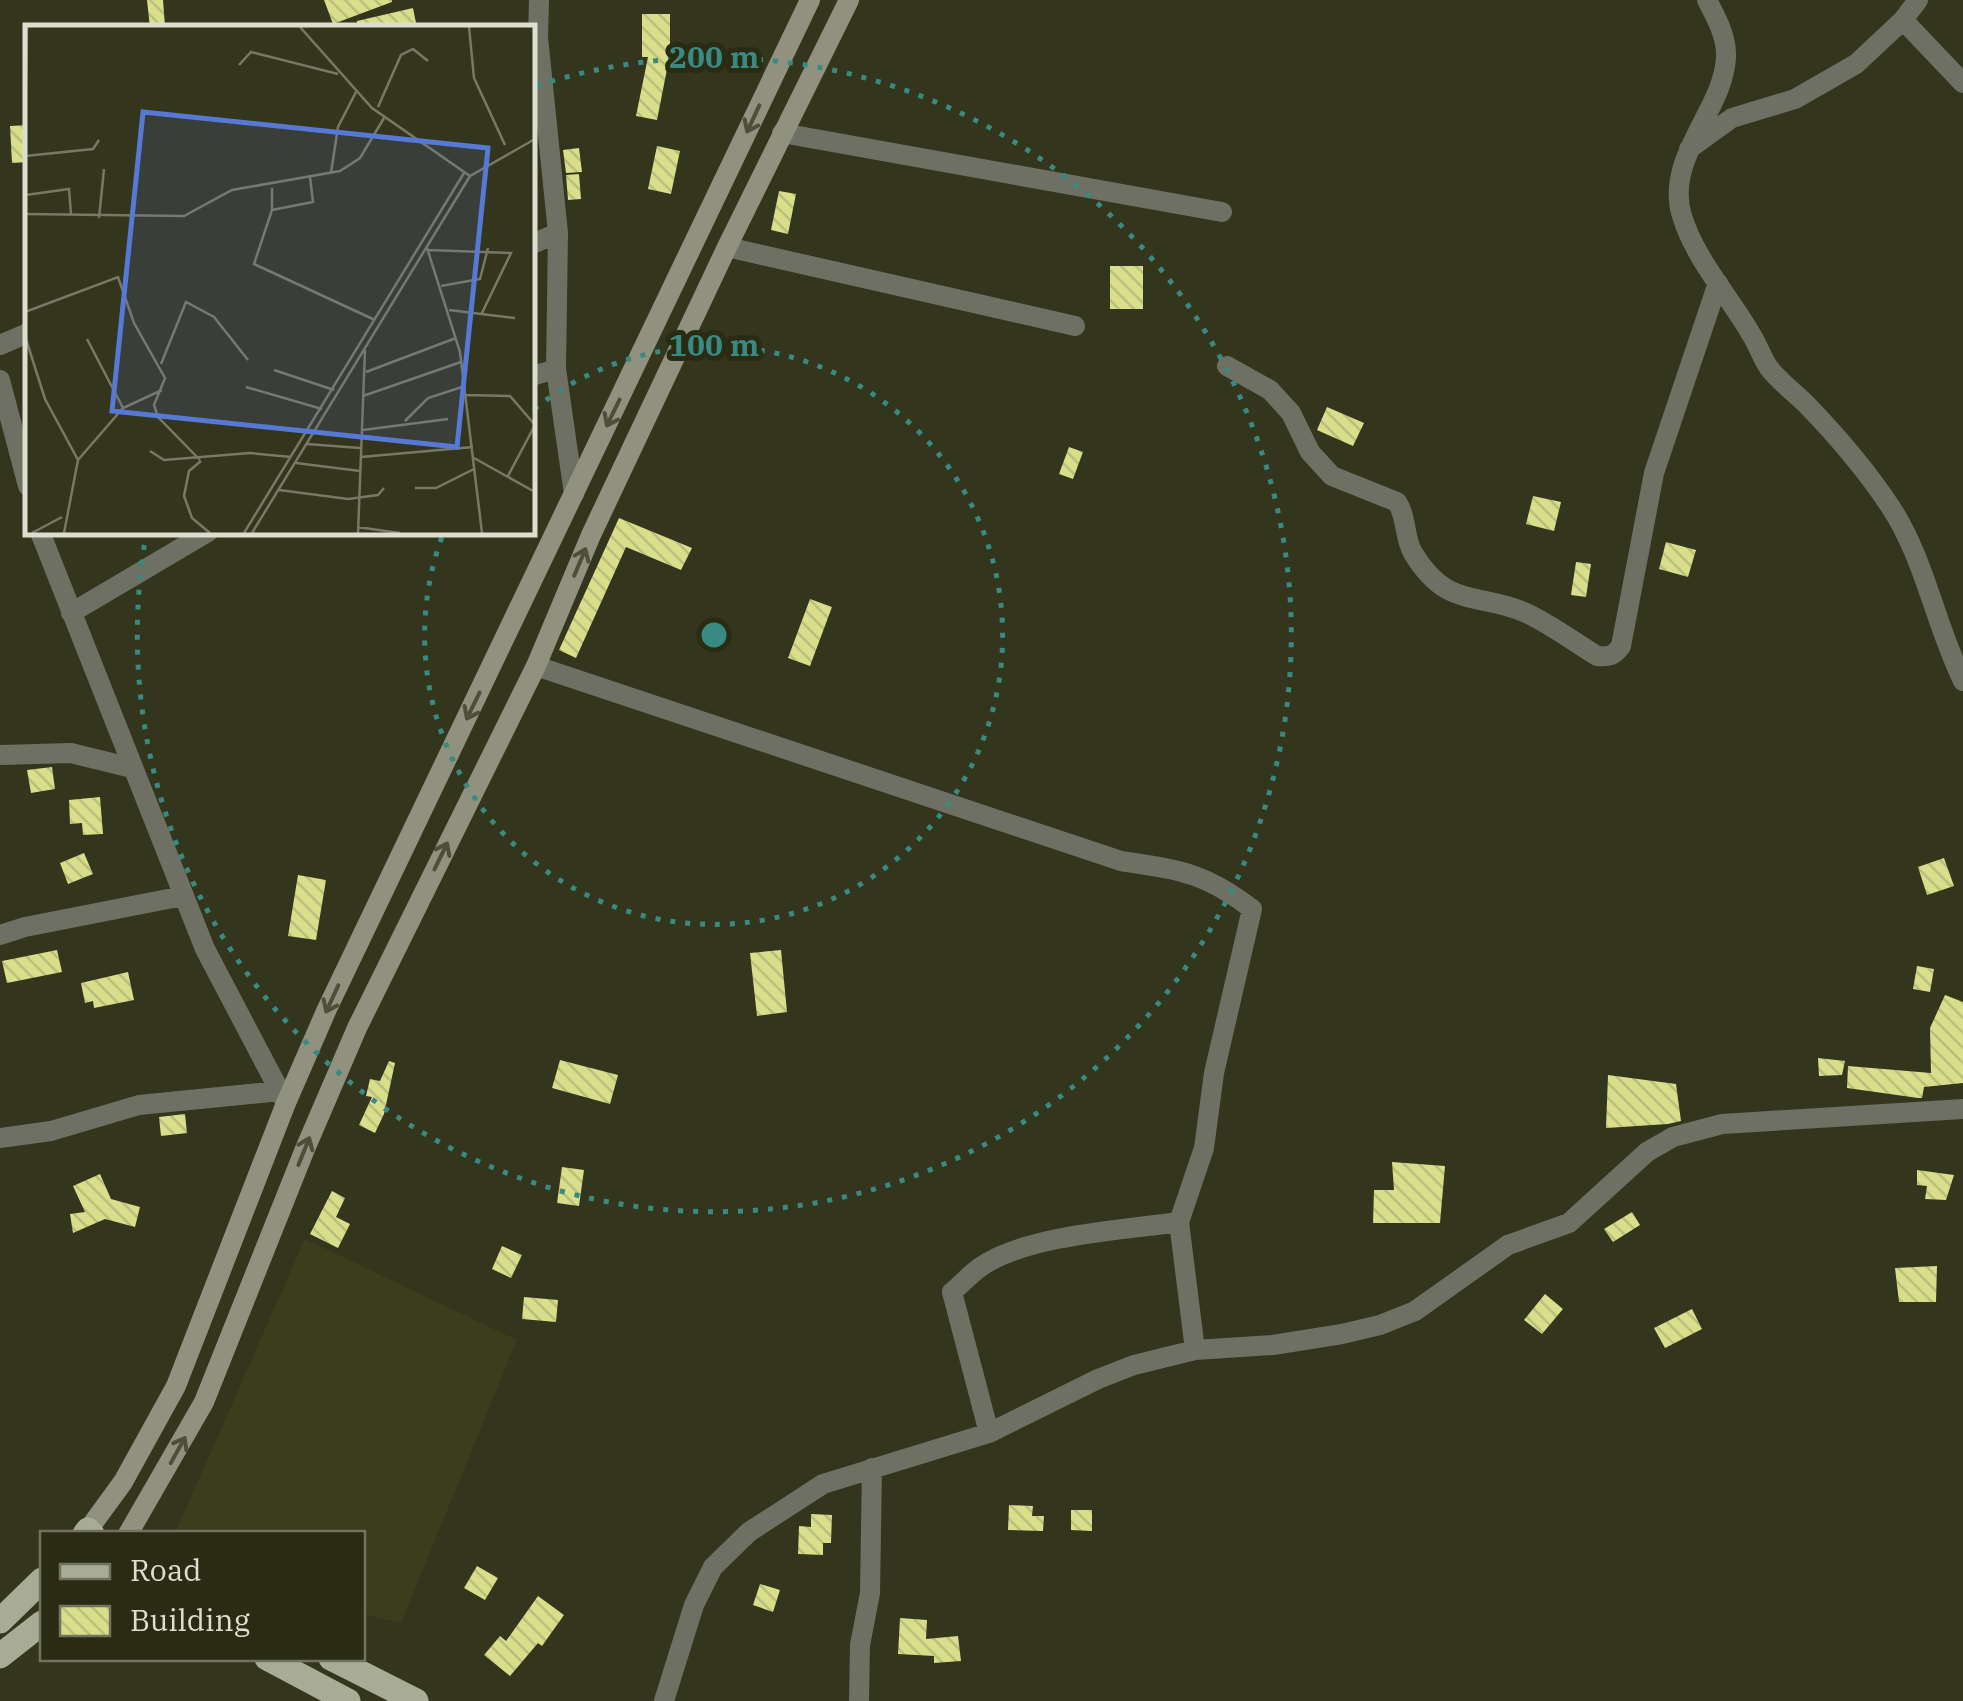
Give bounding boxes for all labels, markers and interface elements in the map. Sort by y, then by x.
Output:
inset map [25,25,535,535]
text: 200 m [669,37,759,76]
one-way arrow [743,104,762,134]
text: 100 m [669,325,759,364]
one-way arrow [603,397,622,427]
one-way arrow [572,548,590,578]
centre of rings [696,617,732,653]
one-way arrow [462,690,481,720]
one-way arrow [433,842,452,872]
one-way arrow [322,983,341,1013]
one-way arrow [297,1136,315,1167]
one-way arrow [168,1436,188,1465]
legend [40,1531,365,1661]
text: Road [130,1550,202,1589]
text: Building [130,1600,250,1639]

